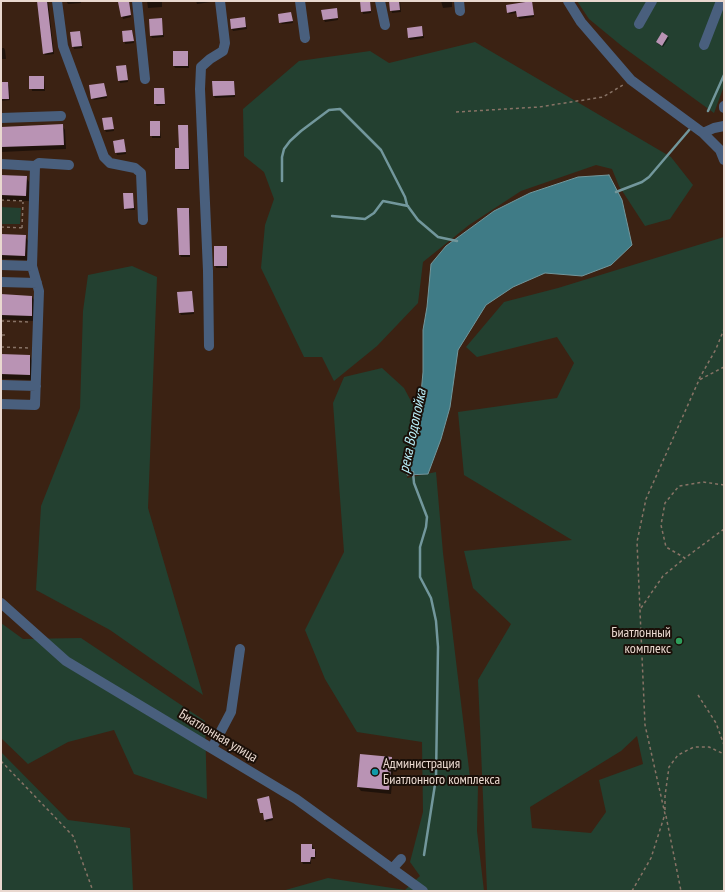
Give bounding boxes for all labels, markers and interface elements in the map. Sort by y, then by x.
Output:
water label: река Водопойка [395,387,431,475]
place label: Биатлонный комплекс [611,625,671,658]
marker: Биатлонный комплекс [674,636,684,646]
street label: Биатлонная улица [176,706,260,766]
place label: Администрация Биатлонного комплекса [383,756,500,788]
marker: Администрация Биатлонного комплекса [370,767,380,777]

